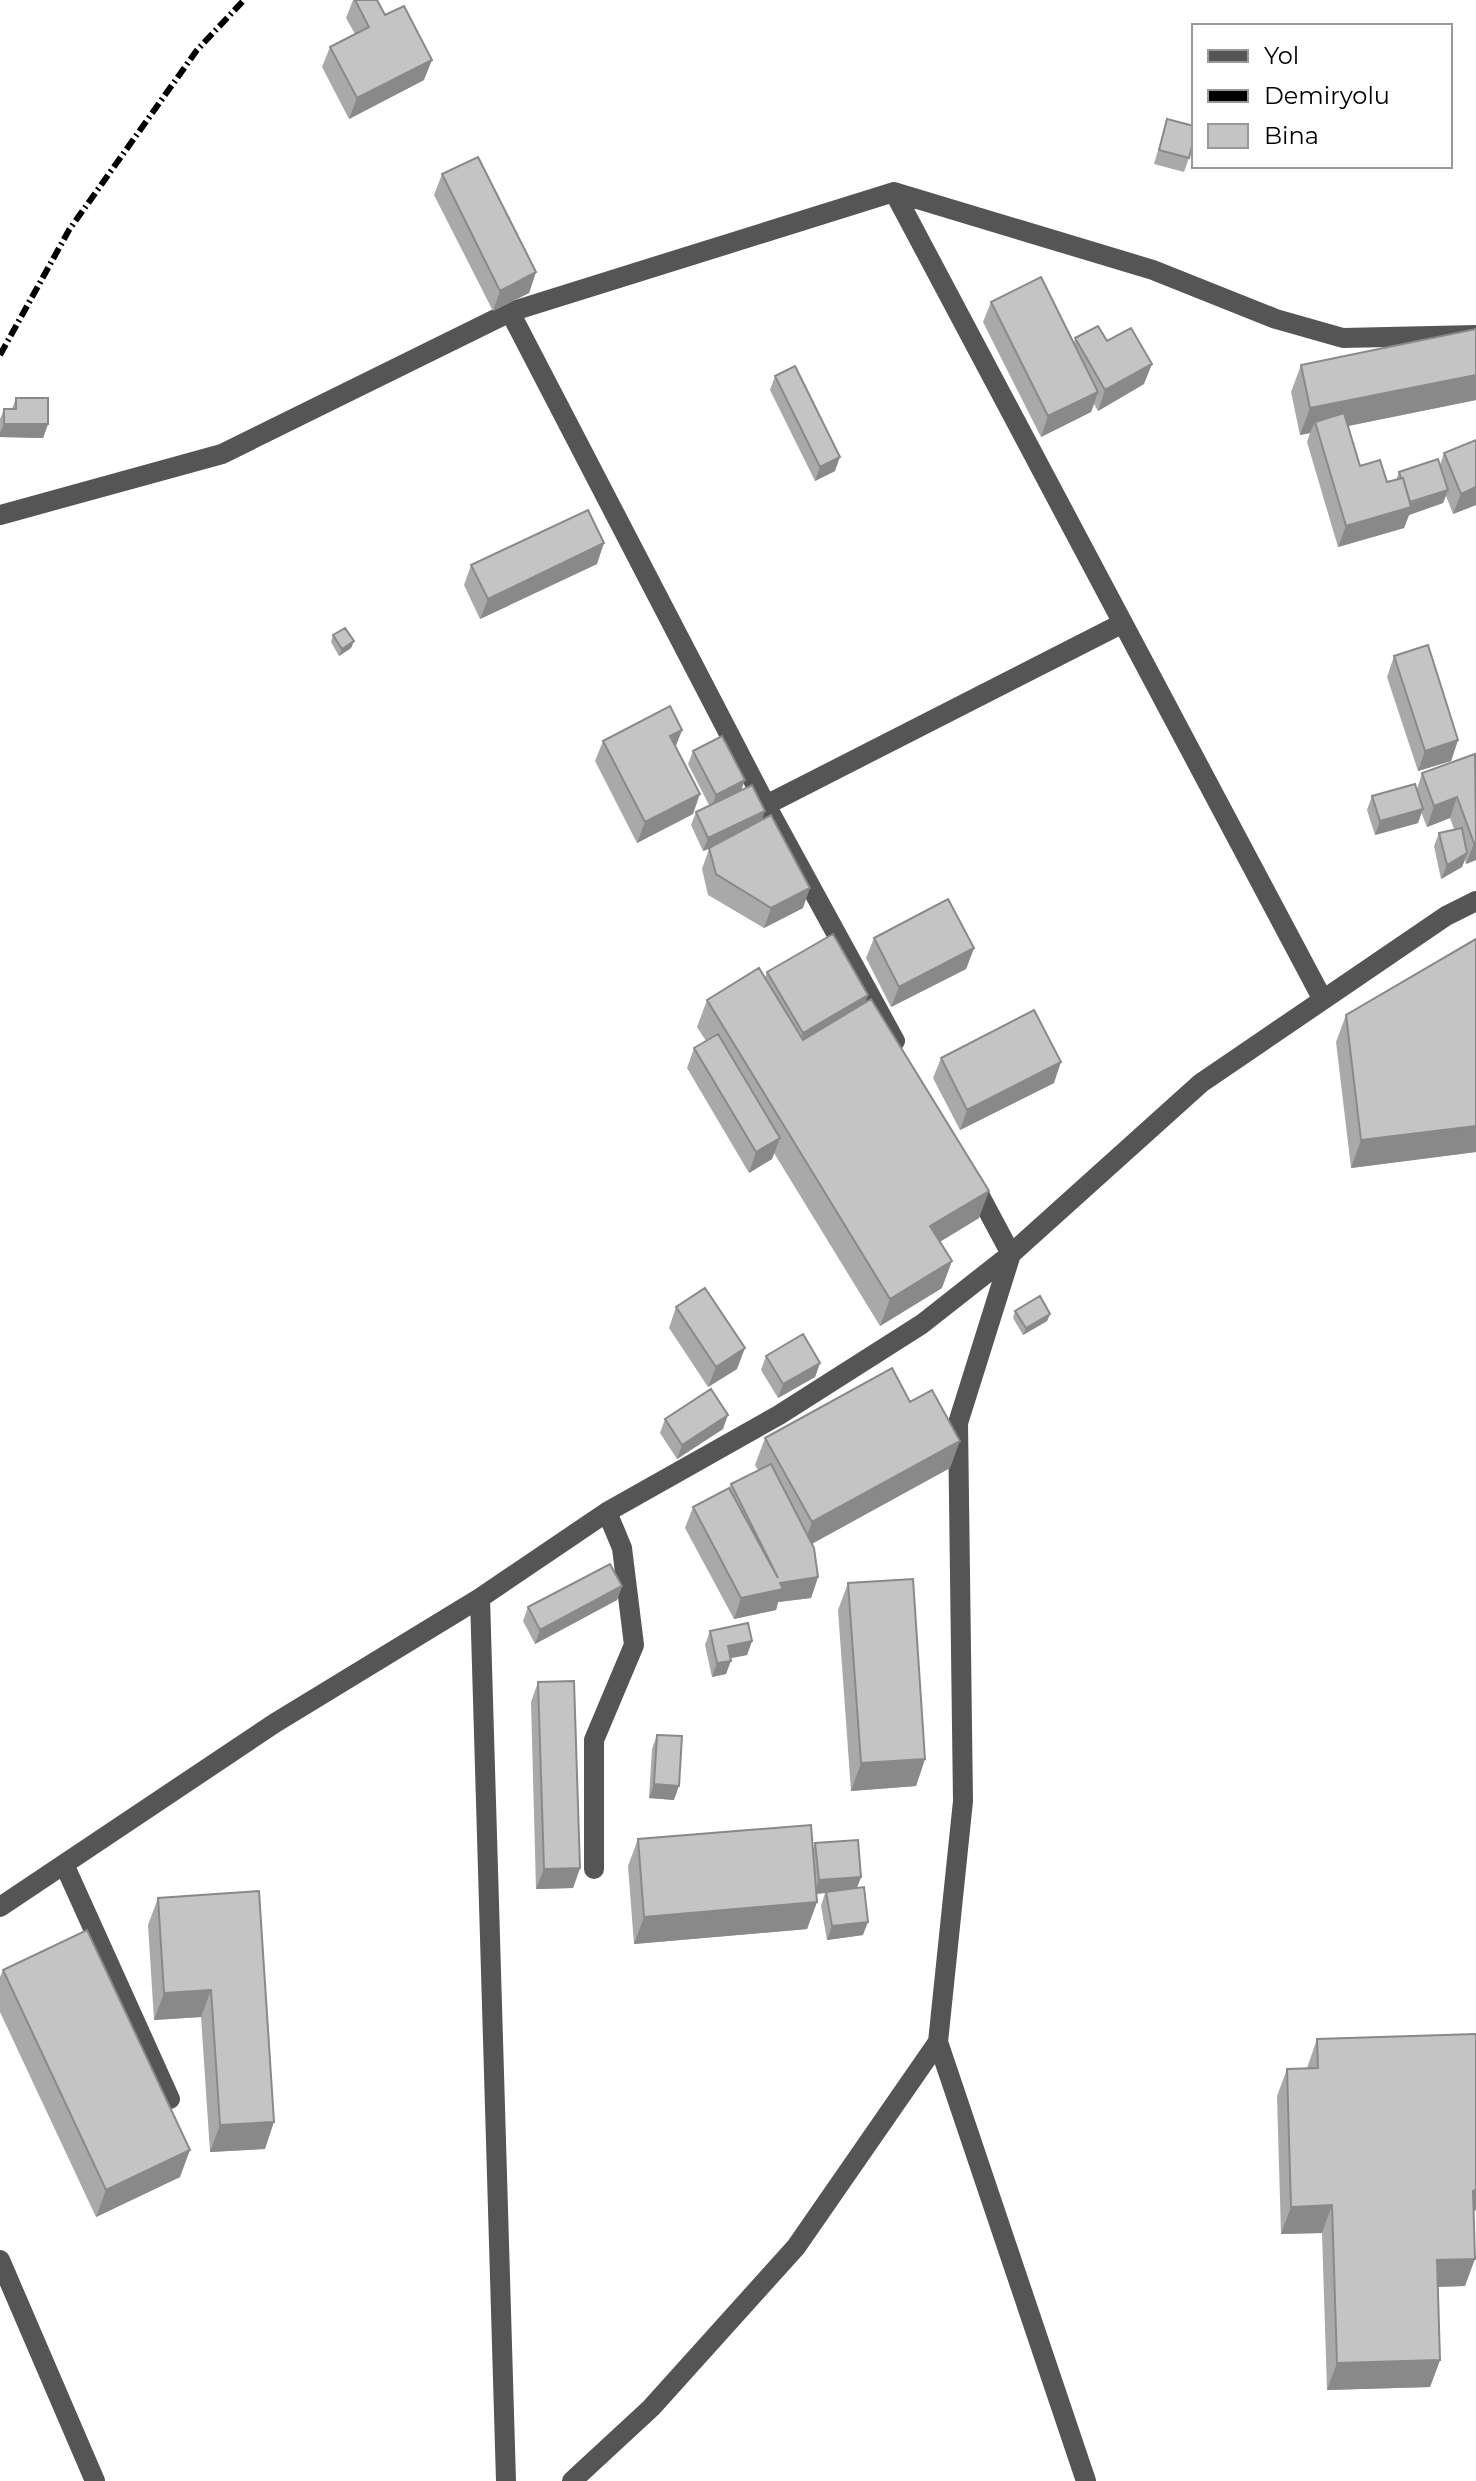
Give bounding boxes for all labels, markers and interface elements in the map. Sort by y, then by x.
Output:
legend [1192,24,1452,168]
text: Yol [1264,41,1299,70]
text: Demiryolu [1264,81,1390,110]
text: Bina [1264,121,1319,150]

